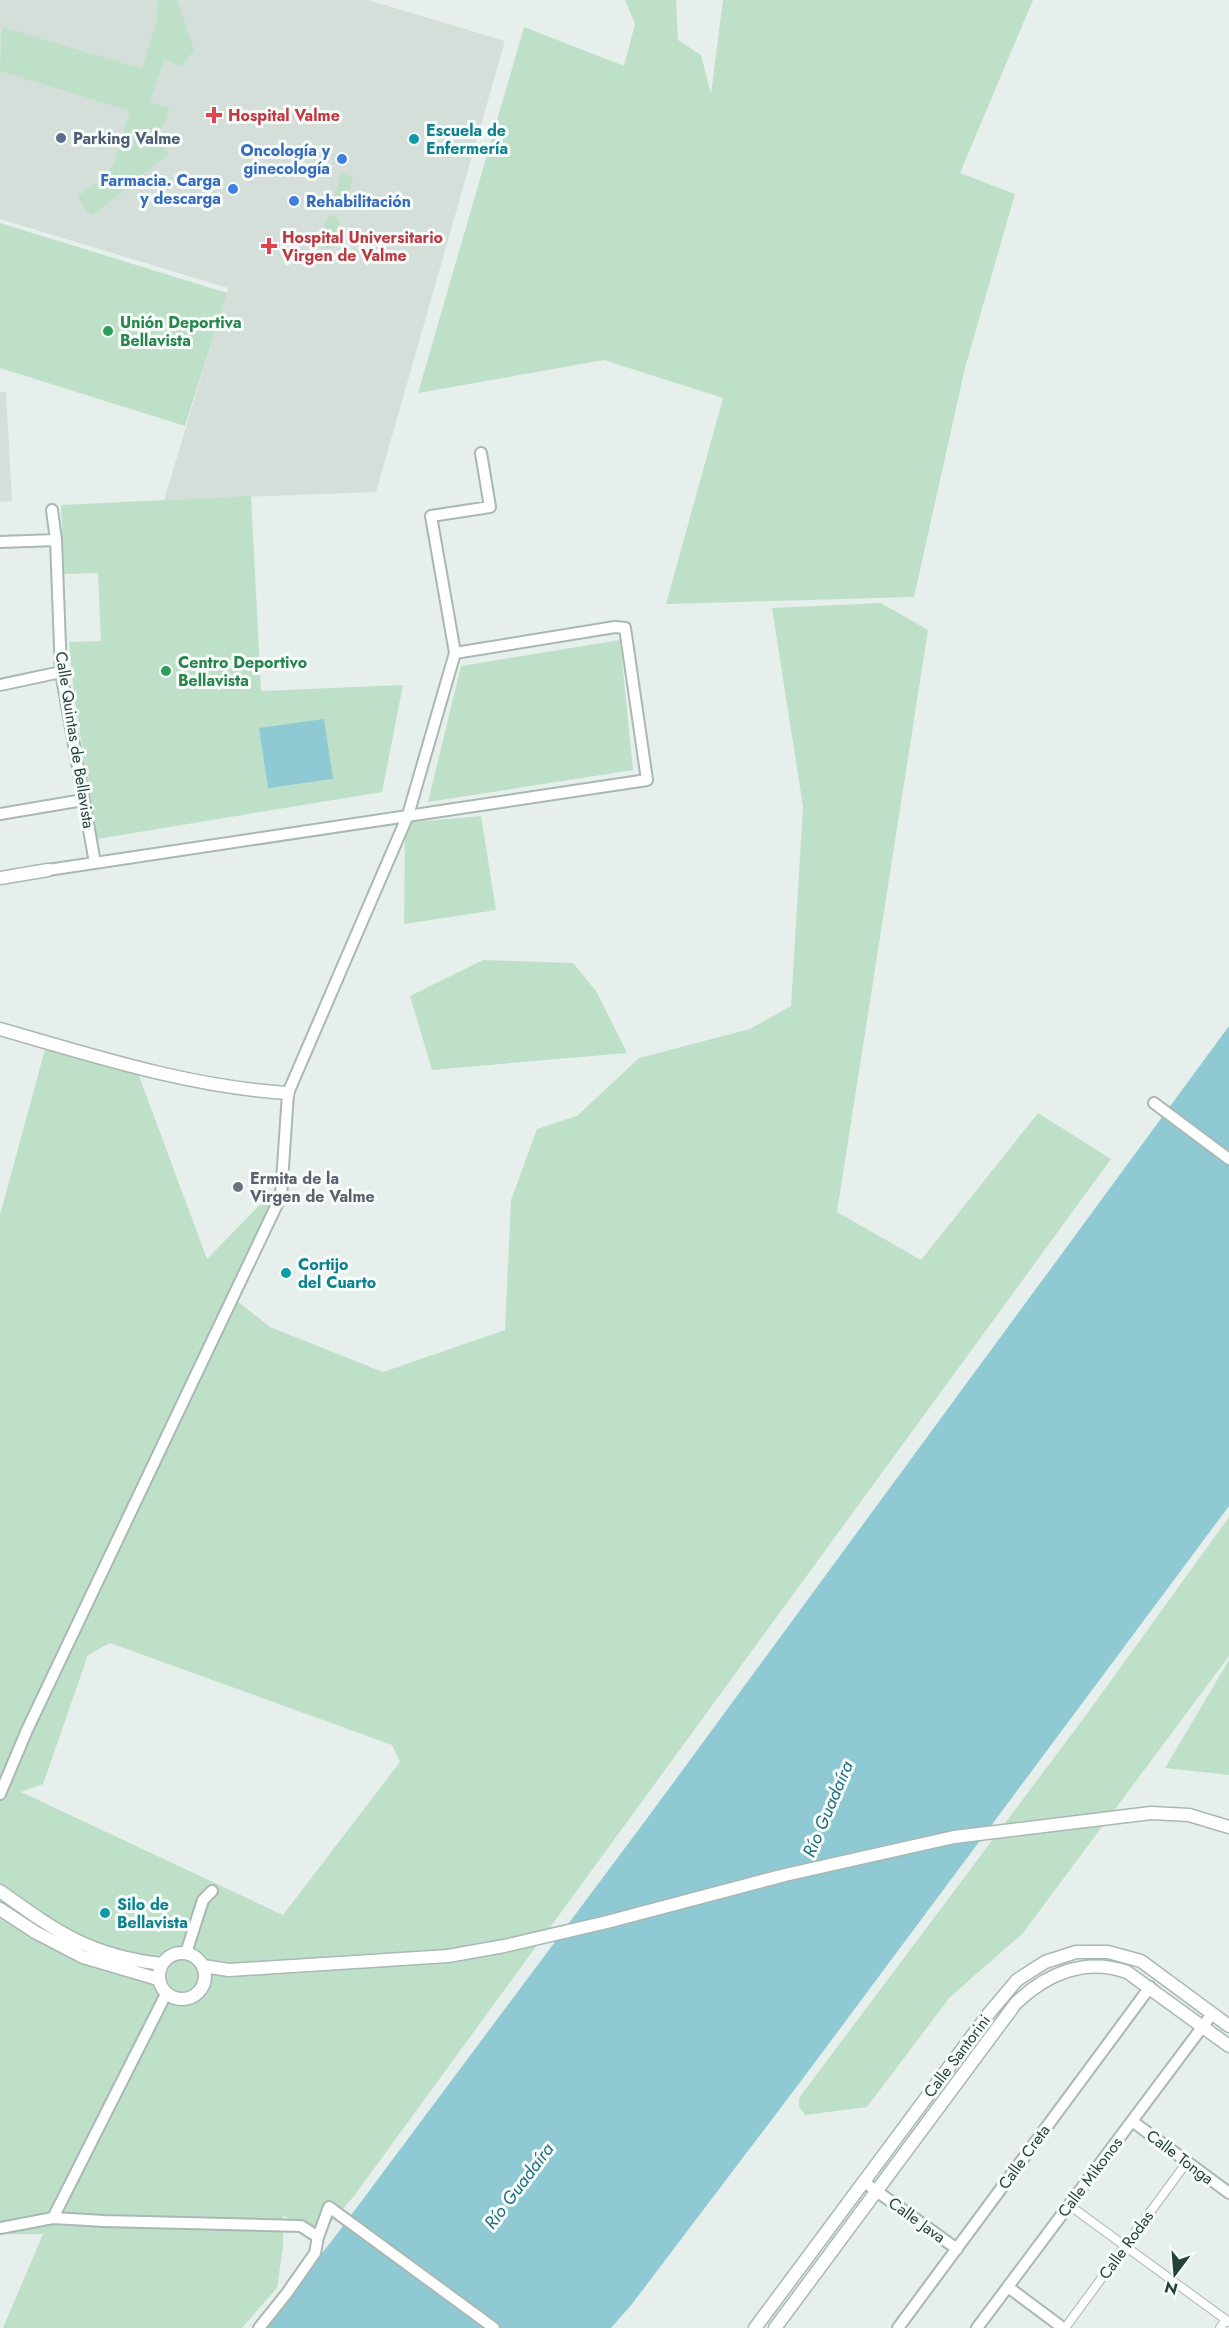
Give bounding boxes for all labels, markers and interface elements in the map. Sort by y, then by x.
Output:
place label: Hospital Valme [228,104,340,127]
marker: Hospital Valme [205,106,223,124]
place label: Escuela de Enfermería [426,119,508,160]
place label: Parking Valme [73,127,181,150]
marker: Parking Valme [54,131,68,145]
marker: Escuela de Enfermería [407,132,421,146]
place label: Oncología y ginecología [241,139,331,180]
marker: Oncología y ginecología [335,152,349,166]
place label: Farmacia. Carga y descarga [100,169,221,210]
marker: Farmacia. Carga y descarga [226,182,240,196]
place label: Rehabilitación [306,190,411,213]
marker: Rehabilitación [287,194,301,208]
place label: Hospital Universitario Virgen de Valme [281,226,443,267]
marker: Hospital Universitario Virgen de Valme [260,237,278,255]
place label: Unión Deportiva Bellavista [120,311,242,352]
marker: Unión Deportiva Bellavista [101,324,115,338]
street label: Calle Quintas de Bellavista [50,650,100,830]
place label: Centro Deportivo Bellavista [178,651,307,692]
marker: Centro Deportivo Bellavista [159,664,173,678]
place label: Ermita de la Virgen de Valme [249,1167,375,1208]
marker: Ermita de la Virgen de Valme [231,1180,245,1194]
place label: Cortijo del Cuarto [298,1253,376,1294]
marker: Cortijo del Cuarto [279,1266,293,1280]
water label: Río Guadaíra [796,1757,860,1861]
place label: Silo de Bellavista [117,1893,188,1934]
marker: Silo de Bellavista [98,1906,112,1920]
street label: Calle Santorini [918,2010,996,2102]
street label: Calle Creta [993,2120,1055,2194]
street label: Calle Tonga [1142,2124,1218,2190]
street label: Calle Mikonos [1052,2132,1128,2222]
water label: Río Guadaíra [478,2137,560,2235]
street label: Calle Java [884,2192,950,2248]
street label: Calle Rodas [1093,2206,1159,2284]
north arrow [1145,2244,1205,2304]
text: N [1162,2275,1180,2301]

